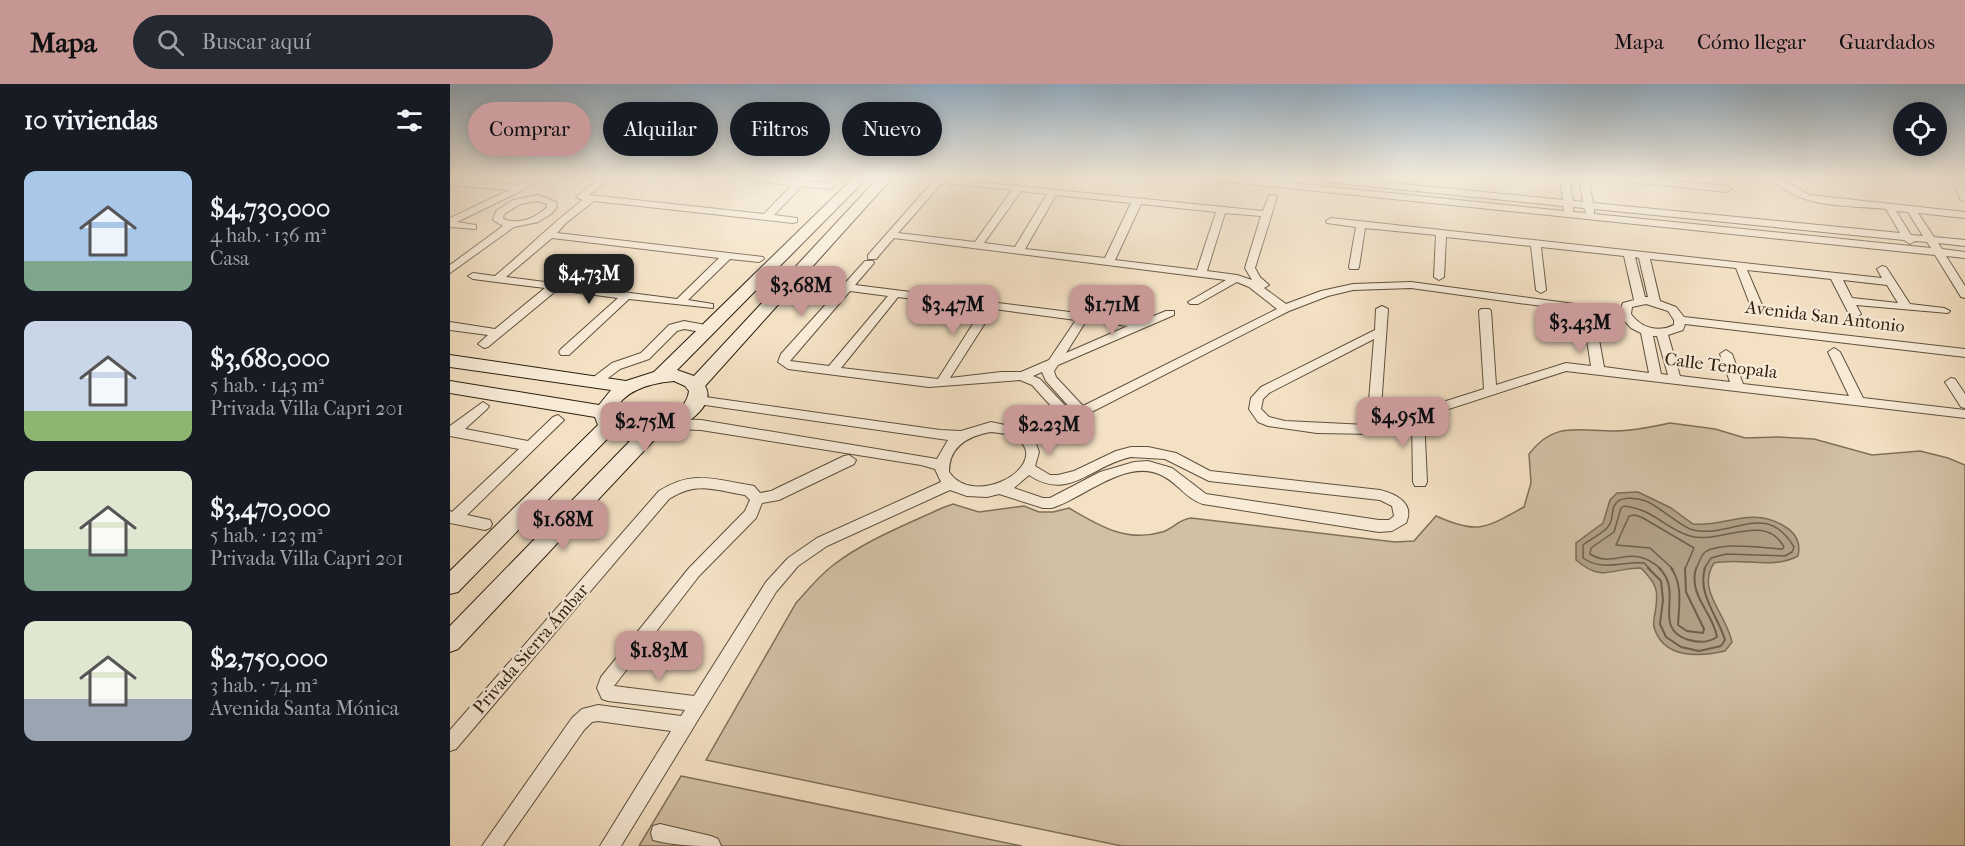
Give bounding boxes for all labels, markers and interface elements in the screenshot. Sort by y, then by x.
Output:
search box [133,15,553,69]
text: Mapa [30,26,97,59]
icon: search [154,26,187,59]
text: Buscar aquí [202,29,311,55]
text: Mapa [1614,30,1664,54]
text: Cómo llegar [1697,30,1806,54]
text: Guardados [1839,30,1935,54]
chip: Comprar [468,102,591,156]
chip: Alquilar [603,102,718,156]
chip: Filtros [730,102,830,156]
chip: Nuevo [842,102,942,156]
map controls [1893,102,1947,156]
button: locate [1893,102,1947,156]
icon: filters [393,104,426,137]
text: 10 viviendas [24,105,158,136]
text: $4,730,000 [210,193,330,224]
icon: home [72,195,144,267]
text: 4 hab. · 136 m² [210,224,326,247]
text: Casa [210,247,249,270]
pin: $4.73M [540,254,638,305]
text: $4.73M [558,262,620,285]
pin: $3.68M [752,266,850,317]
text: $3.68M [770,274,832,297]
pin: $3.47M [904,285,1002,336]
pin: $1.71M [1063,285,1161,336]
text: $3.47M [922,293,984,316]
text: $1.71M [1084,293,1140,316]
street label: Avenida San Antonio [1743,297,1906,337]
pin: $3.43M [1531,303,1629,354]
text: $3.43M [1549,311,1611,334]
text: $3,680,000 [210,343,330,374]
icon: home [72,345,144,417]
street label: Calle Tenopala [1663,349,1779,383]
text: 5 hab. · 143 m² [210,374,324,397]
text: Privada Villa Capri 201 [210,397,404,420]
pin: $4.95M [1354,397,1452,448]
pin: $2.75M [596,402,694,453]
pin: $2.23M [1000,405,1098,456]
text: $4.95M [1371,405,1435,428]
text: $2.75M [615,410,675,433]
text: $2.23M [1018,413,1080,436]
text: $3,470,000 [210,493,331,524]
icon: home [72,495,144,567]
pin: $1.68M [514,500,612,551]
text: $1.68M [532,508,594,531]
text: 5 hab. · 123 m² [210,524,323,547]
text: Privada Villa Capri 201 [210,547,404,570]
street label: Privada Sierra Ámbar [468,579,593,718]
pin: $1.83M [610,631,708,682]
text: $1.83M [630,639,688,662]
text: $2,750,000 [210,643,328,674]
icon: home [72,645,144,717]
text: 3 hab. · 74 m² [210,674,317,697]
text: Avenida Santa Mónica [210,697,399,720]

